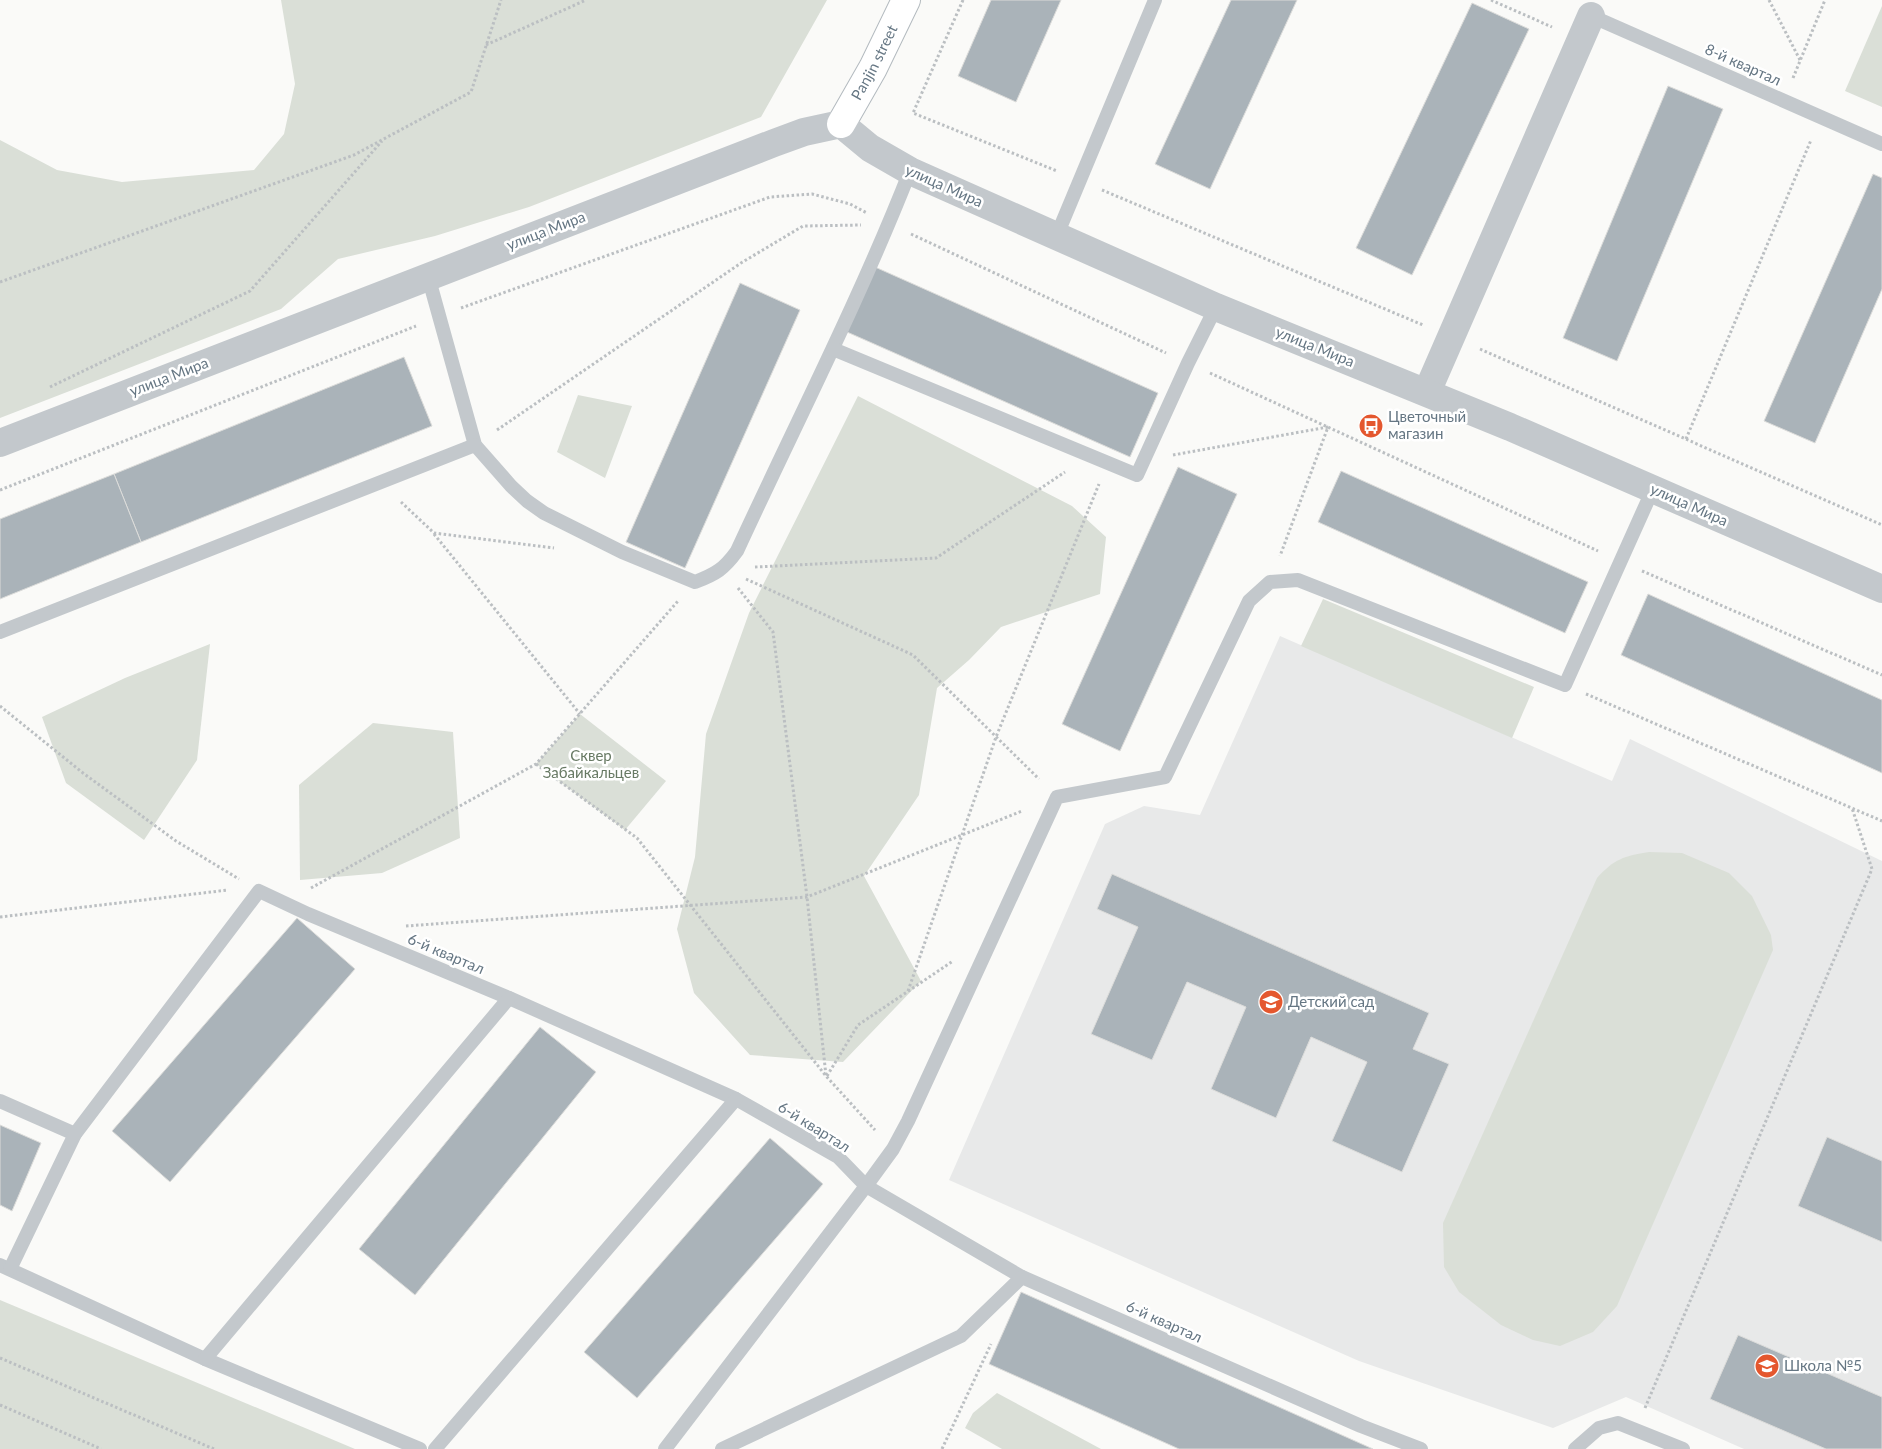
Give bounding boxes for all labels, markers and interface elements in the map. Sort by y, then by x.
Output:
street label: Panjin street [847,21,901,103]
street label: 8-й квартал [1703,39,1784,89]
street label: улица Мира [903,160,986,210]
street label: улица Мира [504,207,588,253]
street label: улица Мира [1273,322,1357,370]
street label: улица Мира [127,353,211,399]
place label: Цветочный магазин [1388,407,1466,442]
bus stop icon: Цветочный магазин [1358,413,1384,439]
street label: улица Мира [1648,479,1731,529]
park label: Сквер Забайкальцев [543,746,639,781]
street label: 6-й квартал [405,929,487,977]
school or university icon: Детский сад [1258,989,1284,1015]
place label: Детский сад [1288,992,1374,1010]
street label: 6-й квартал [775,1097,854,1155]
street label: 6-й квартал [1124,1296,1205,1346]
school or university icon: Школа №5 [1754,1353,1780,1379]
place label: Школа №5 [1784,1356,1862,1374]

